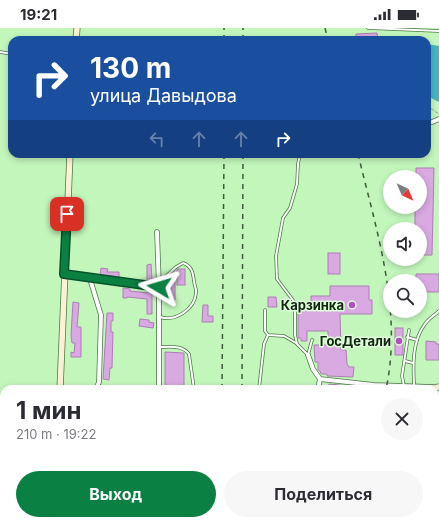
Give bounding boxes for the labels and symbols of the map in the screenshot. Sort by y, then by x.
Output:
north arrow [383,170,427,214]
pin [50,197,84,231]
position arrow [138,266,180,308]
place label: Карзинка [281,297,344,313]
marker: Карзинка [347,300,357,310]
place label: ГосДетали [320,333,391,349]
marker: ГосДетали [394,336,404,346]

